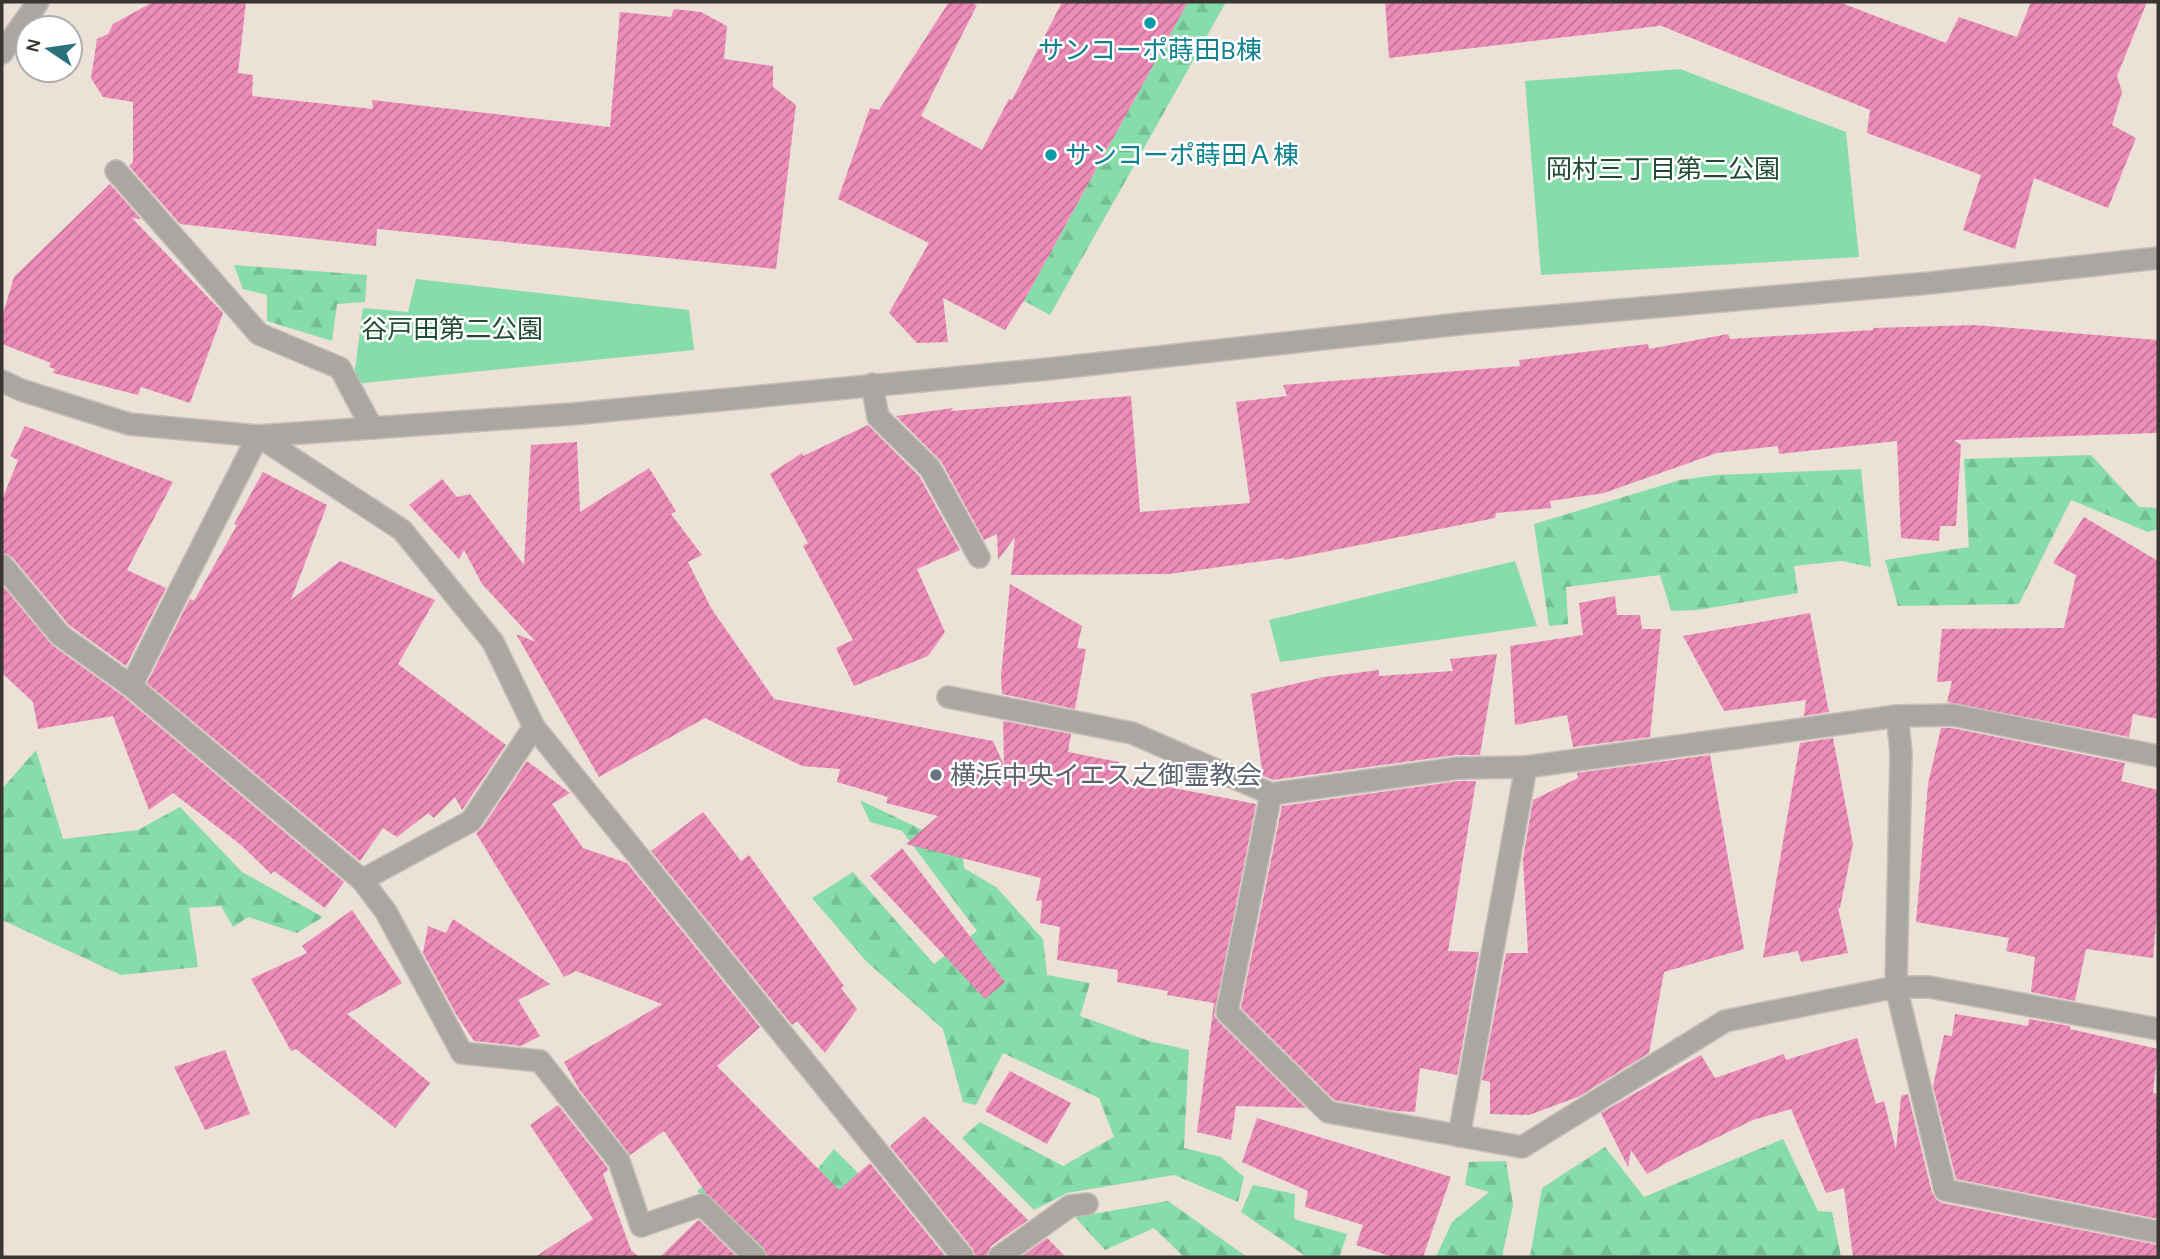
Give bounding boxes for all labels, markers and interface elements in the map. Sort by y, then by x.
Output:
north arrow [14,14,84,84]
marker: サンコーポ蒔田B棟 [1142,15,1158,31]
place label: サンコーポ蒔田B棟 [1038,35,1262,66]
text: N [21,36,46,55]
place label: サンコーポ蒔田Ａ棟 [1065,140,1299,171]
marker: サンコーポ蒔田Ａ棟 [1043,147,1059,163]
park label: 岡村三丁目第二公園 [1546,154,1780,185]
park label: 谷戸田第二公園 [361,314,543,345]
place label: 横浜中央イエス之御霊教会 [950,760,1262,791]
marker: 横浜中央イエス之御霊教会 [928,767,944,783]

